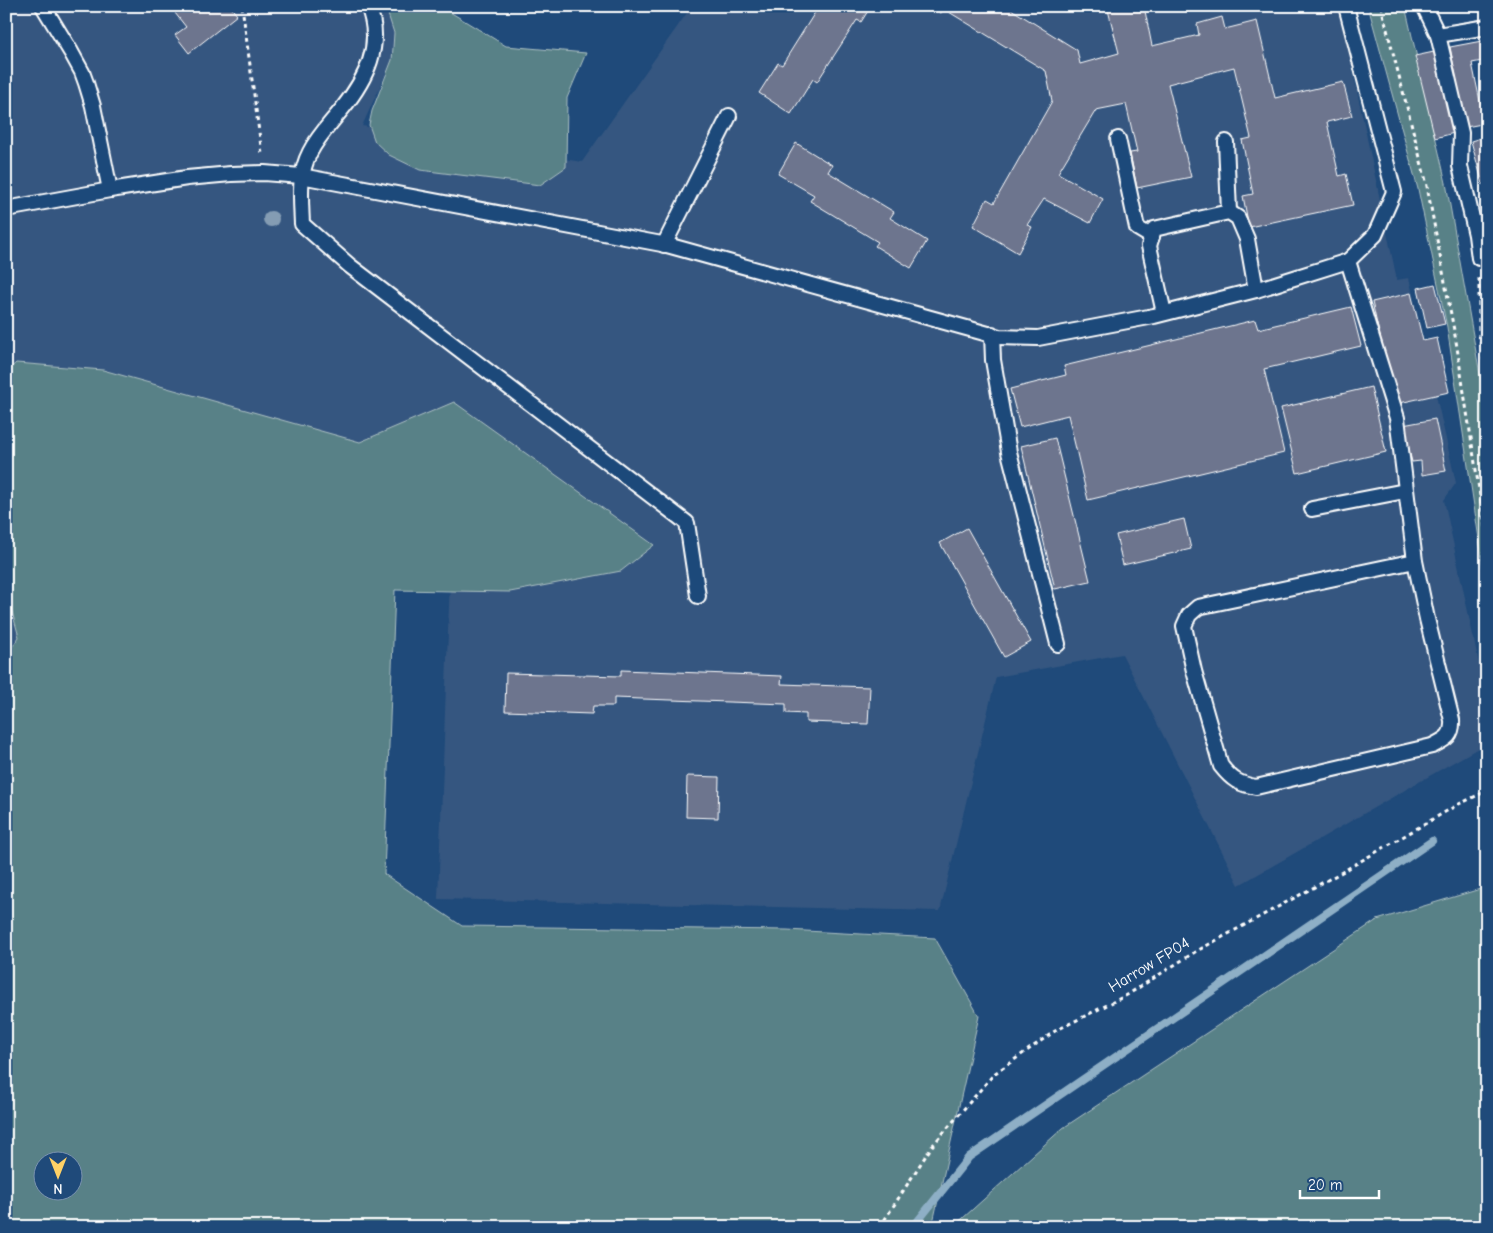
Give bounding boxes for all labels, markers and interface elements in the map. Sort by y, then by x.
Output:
street label: Harrow FP04 [1105,934,1193,996]
north arrow [32,1150,82,1200]
scale bar [1300,1168,1379,1200]
text: 20 m [1308,1176,1342,1194]
text: N [53,1180,63,1197]

